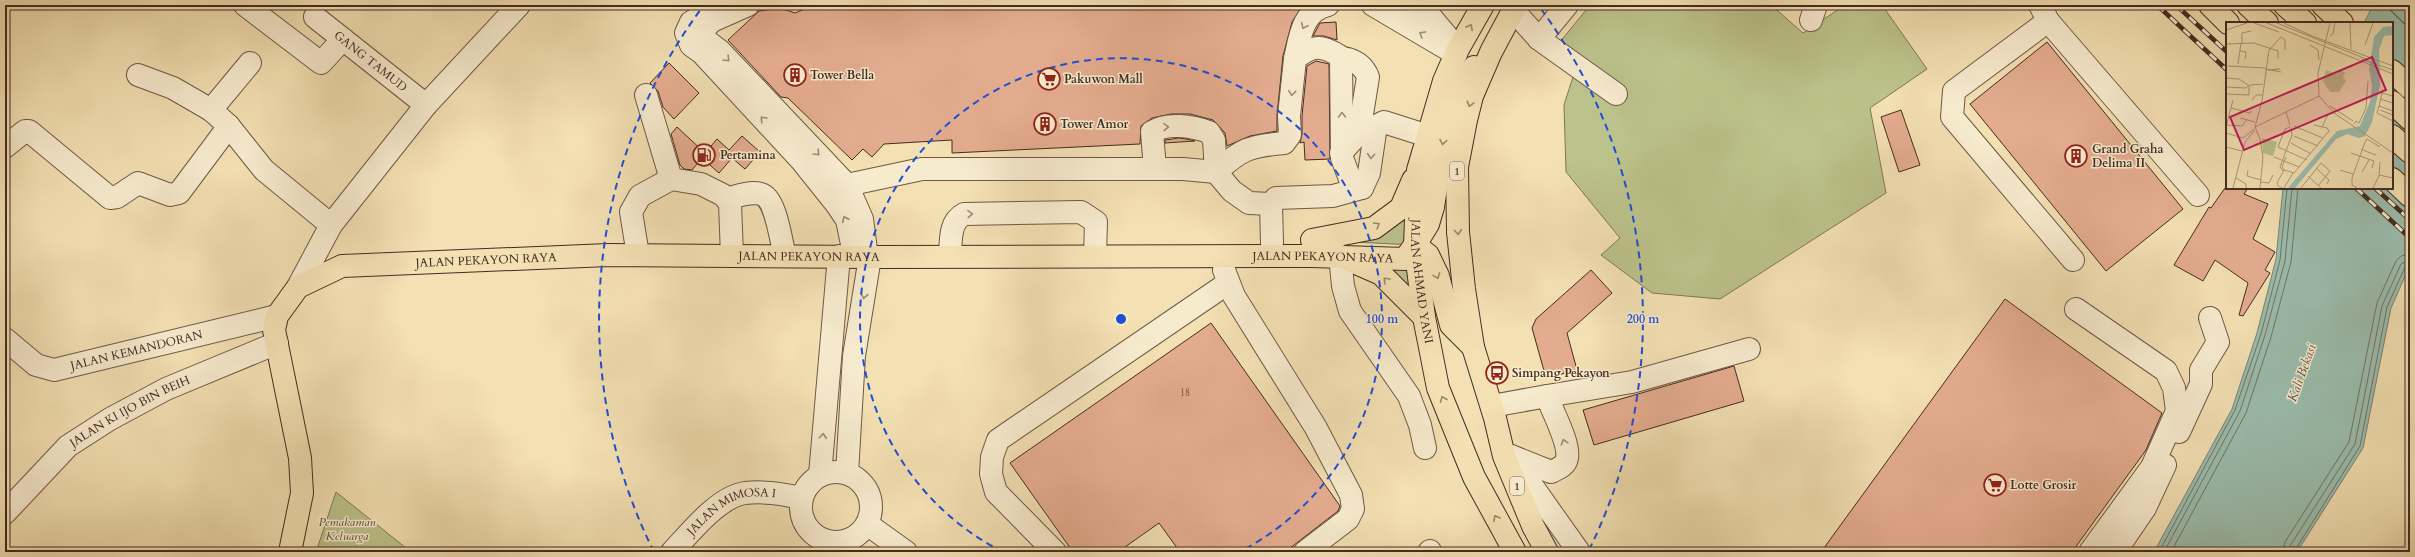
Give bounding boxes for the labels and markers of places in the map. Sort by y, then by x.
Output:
building icon: Tower Bella [782,62,808,88]
supermarket icon: Pakuwon Mall [1036,66,1062,92]
place label: Tower Bella [810,67,874,83]
place label: Pakuwon Mall [1064,71,1143,87]
building icon: Tower Amor [1032,111,1058,137]
place label: Tower Amor [1060,116,1129,132]
place label: Grand Graha Delima II [2092,141,2163,171]
fuel station icon: Pertamina [691,142,717,168]
building icon: Grand Graha Delima II [2063,143,2089,169]
place label: Pertamina [720,147,776,163]
centre of rings [1114,312,1128,326]
bus stop icon: Simpang Pekayon [1484,360,1510,386]
place label: Simpang Pekayon [1512,365,1610,381]
supermarket icon: Lotte Grosir [1982,472,2008,498]
place label: Lotte Grosir [2010,477,2077,493]

